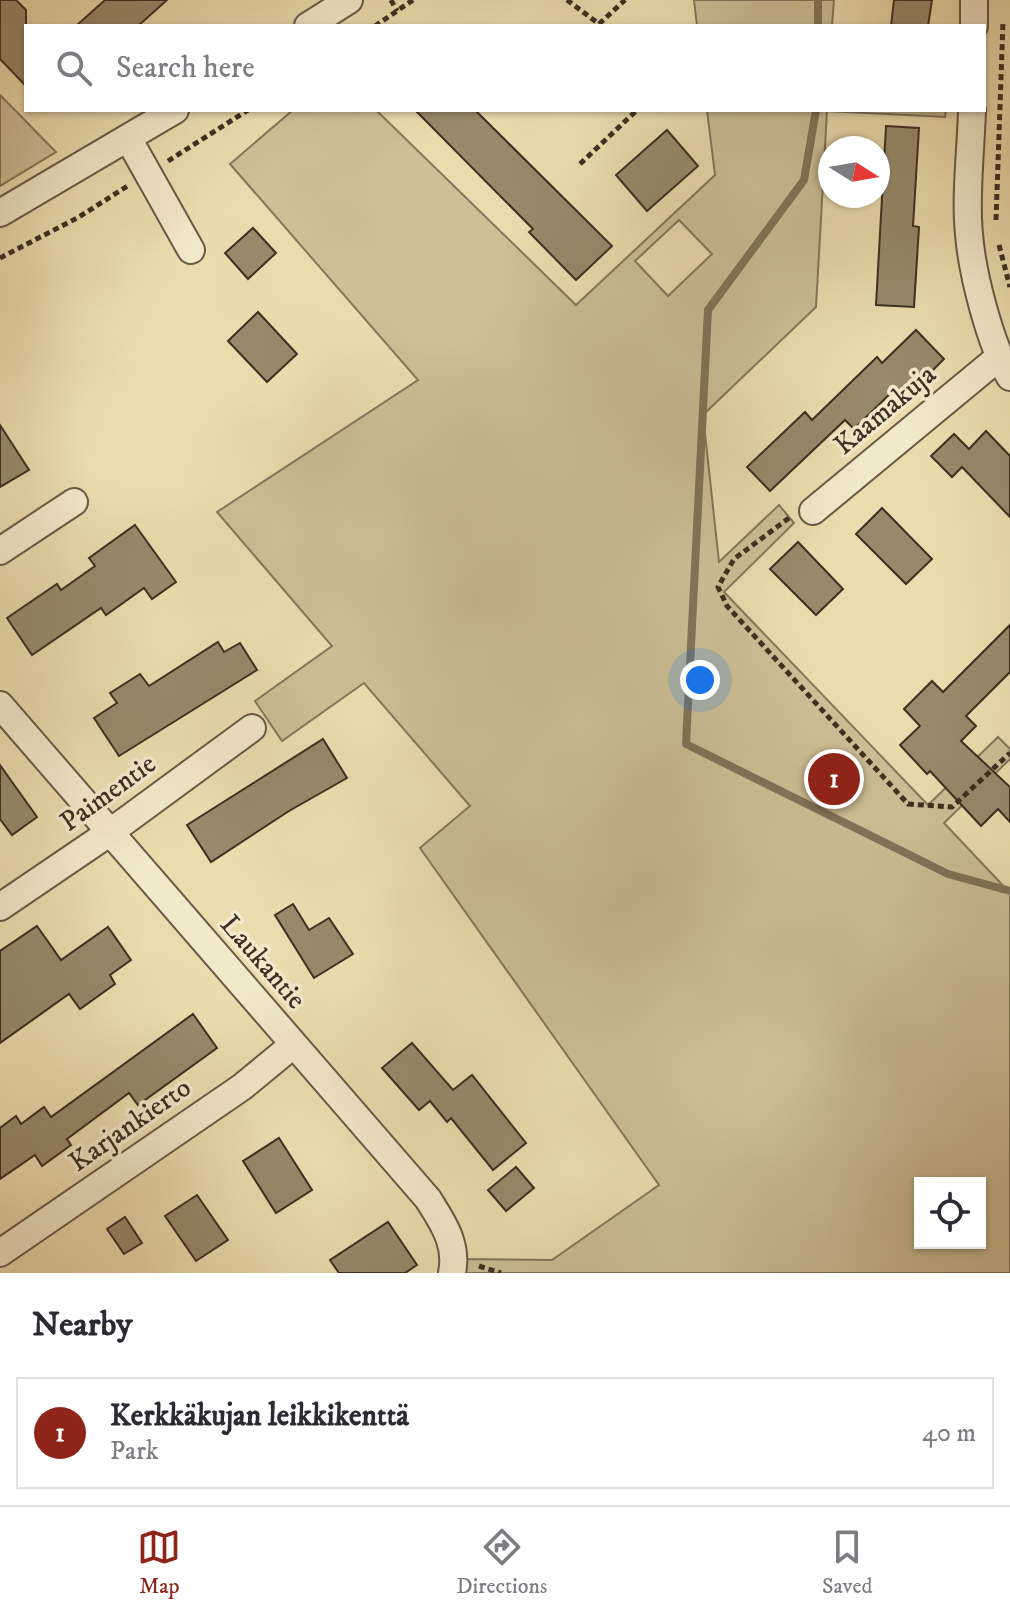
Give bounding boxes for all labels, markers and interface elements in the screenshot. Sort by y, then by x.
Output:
search box [24,24,986,112]
icon: search [52,46,96,90]
text: Search here [116,50,255,87]
north arrow [818,136,890,208]
street label: Kaamakuja [827,357,943,463]
your location [680,660,720,700]
street label: Paimentie [53,746,163,840]
pin: 1 [808,749,860,809]
street label: Laukantie [213,908,313,1016]
street label: Karjankierto [62,1070,198,1180]
map controls [914,1177,986,1249]
button: locate [914,1177,986,1249]
text: Nearby [32,1304,133,1346]
text: Kerkkäkujan leikkikenttä [110,1398,409,1435]
text: 1 [55,1417,65,1450]
text: 40 m [922,1417,976,1450]
text: Park [110,1435,159,1468]
tab: Map [137,1525,181,1600]
tab: Directions [456,1525,547,1600]
tab: Saved [822,1525,873,1600]

